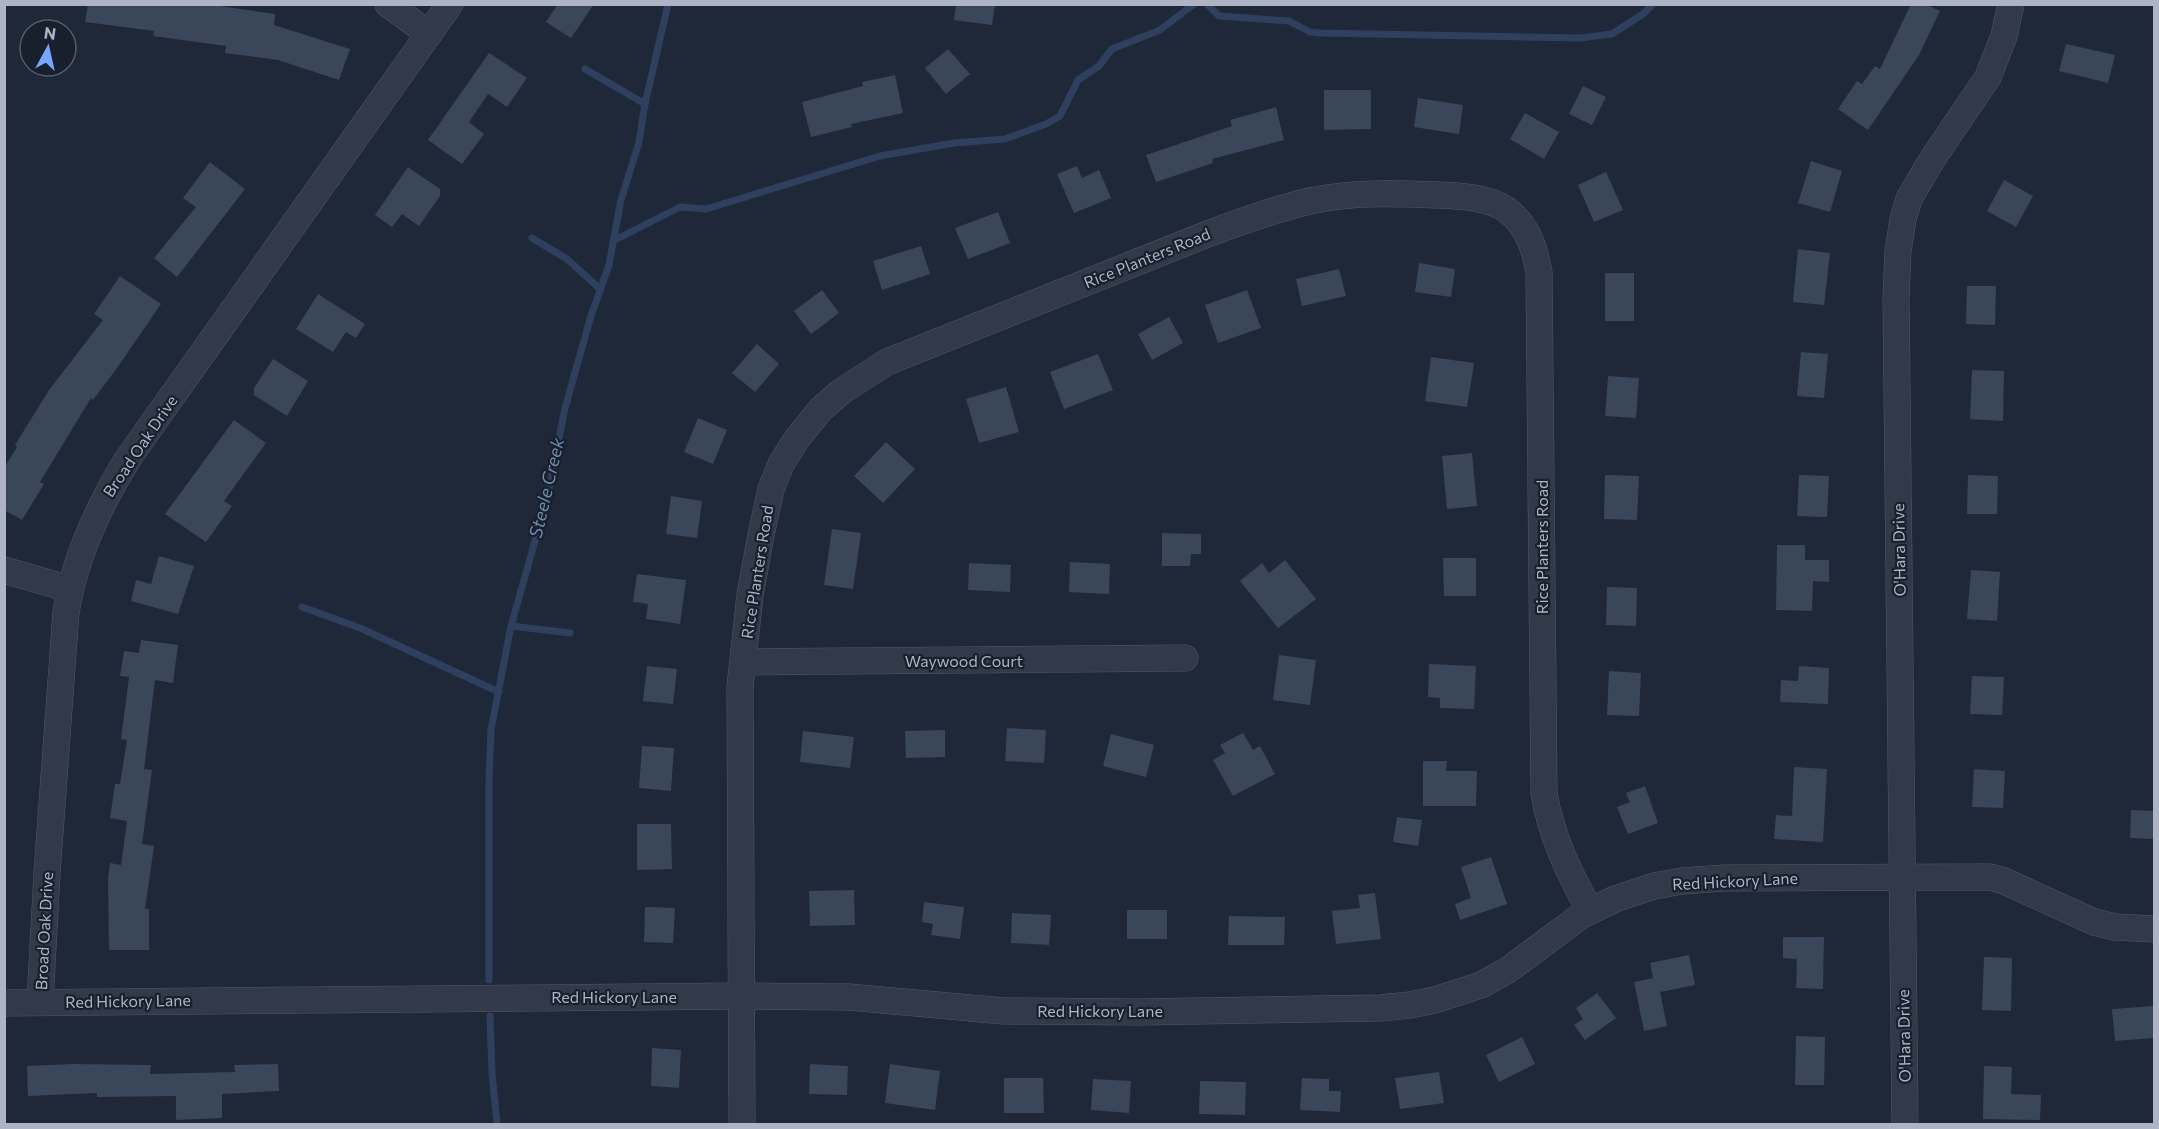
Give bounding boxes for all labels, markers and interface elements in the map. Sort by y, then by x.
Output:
north arrow [18,18,78,78]
text: N [43,22,57,43]
street label: Rice Planters Road [1081,224,1213,292]
street label: Broad Oak Drive [99,391,181,500]
water label: Steele Creek [524,434,569,540]
street label: Rice Planters Road [1532,480,1551,614]
street label: O'Hara Drive [1888,503,1909,597]
street label: Rice Planters Road [737,504,776,640]
street label: Waywood Court [905,651,1024,670]
street label: Red Hickory Lane [1672,868,1798,893]
street label: Broad Oak Drive [31,871,56,991]
street label: Red Hickory Lane [551,987,677,1006]
street label: O'Hara Drive [1893,989,1914,1083]
street label: Red Hickory Lane [65,990,191,1011]
street label: Red Hickory Lane [1037,1001,1163,1020]

